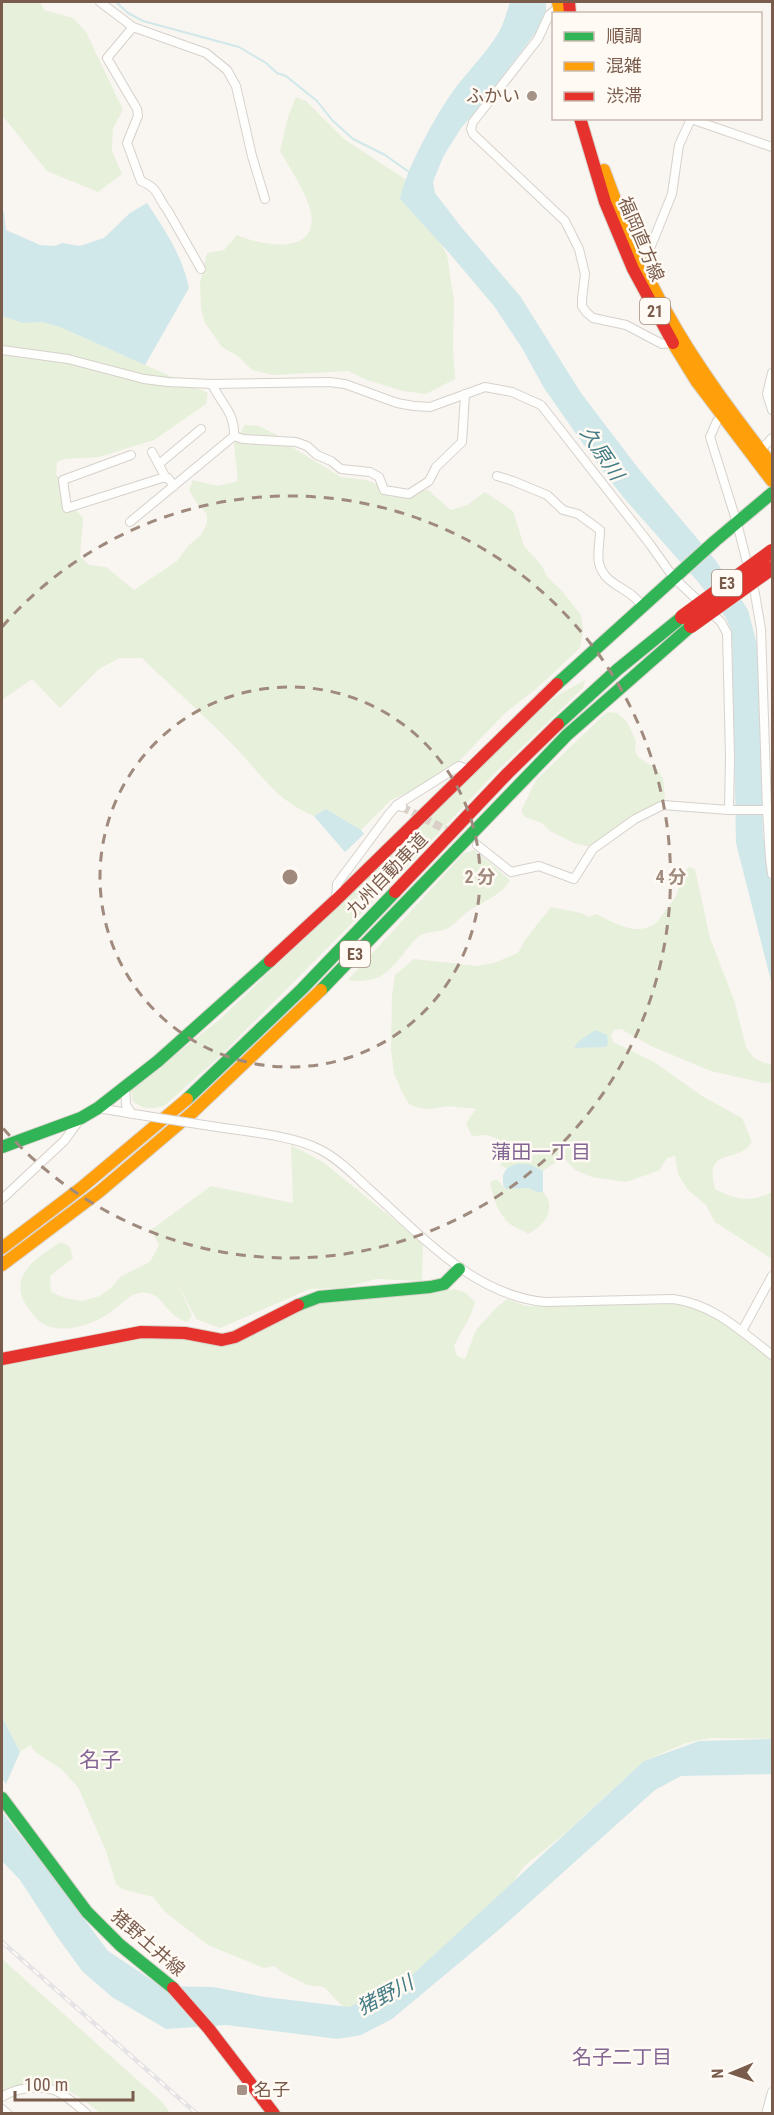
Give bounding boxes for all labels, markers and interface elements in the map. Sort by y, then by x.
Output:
legend [552,12,762,120]
text: 順調 [606,25,642,46]
text: 混雑 [606,55,642,76]
place label: ふかい [466,85,520,106]
text: 渋滞 [606,85,642,106]
marker: ふかい [525,89,539,103]
street label: 福岡直方線 [614,193,669,284]
road number: 21 [640,298,670,324]
water label: 久原川 [575,421,630,486]
road number: E3 [712,570,742,596]
street label: 九州自動車道 [342,829,432,921]
text: 2 分 [464,866,496,887]
text: 4 分 [655,866,687,887]
centre of rings [280,867,300,887]
road number: E3 [340,941,370,967]
district label: 蒲田一丁目 [491,1140,591,1164]
district label: 名子 [79,1748,121,1772]
street label: 猪野土井線 [107,1905,189,1980]
water label: 猪野川 [353,1969,419,2020]
north arrow [702,2043,762,2103]
district label: 名子二丁目 [572,2045,672,2069]
scale bar [15,2064,134,2102]
text: N [708,2068,727,2079]
text: 100 m [24,2074,68,2095]
place label: 名子 [254,2079,290,2100]
marker: 名子 [235,2083,249,2097]

